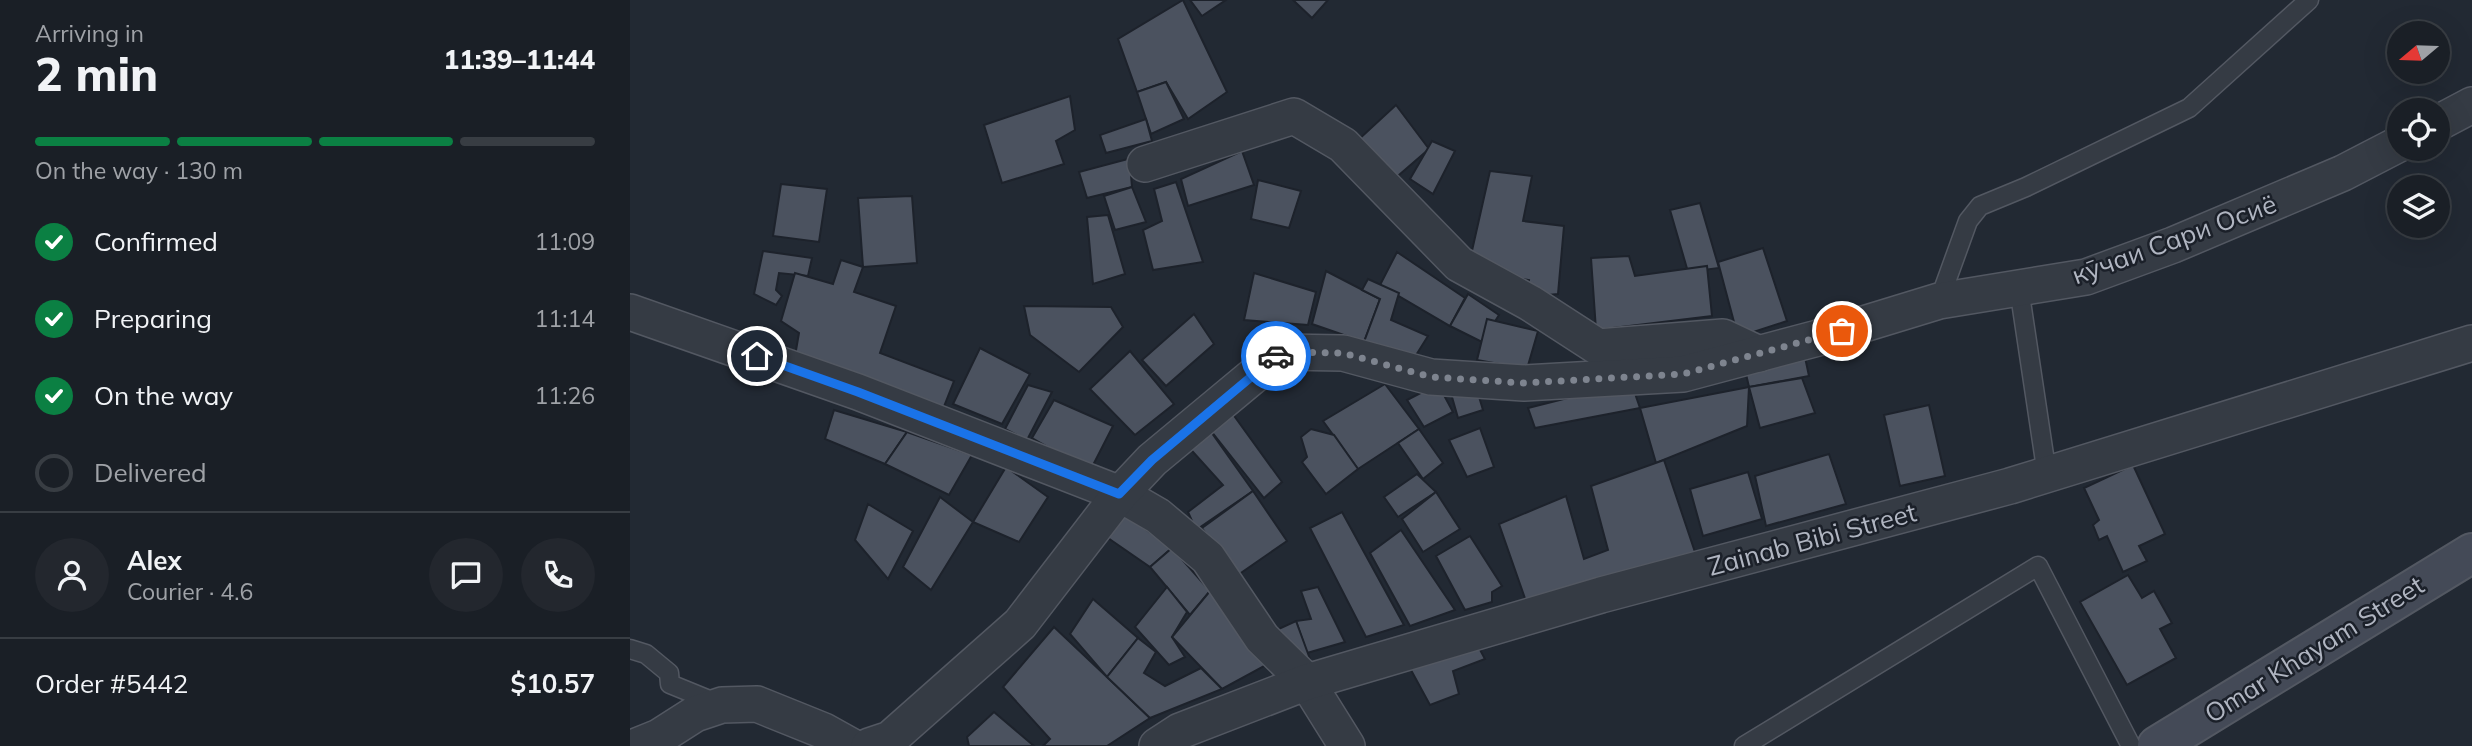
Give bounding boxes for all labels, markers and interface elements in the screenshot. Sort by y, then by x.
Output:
text: Arriving in [35,19,144,48]
north arrow [2387,21,2450,84]
map controls [2387,21,2450,238]
text: 11:39–11:44 [444,43,595,76]
text: 2 min [35,45,158,103]
button: locate [2387,98,2450,161]
text: On the way · 130 m [35,156,243,185]
button: layers [2387,175,2450,238]
street label: кӯчаи Сари Осиё [2067,187,2281,291]
icon: check [35,223,73,261]
text: Confirmed [94,225,218,258]
text: 11:09 [535,227,595,256]
icon: check [35,300,73,338]
pin [1812,301,1872,361]
text: Preparing [94,302,212,335]
text: 11:14 [535,304,595,333]
icon: bag [1823,312,1861,350]
courier [1241,321,1311,391]
pin [727,326,787,386]
icon: home [738,337,776,375]
icon: car [1257,337,1295,375]
icon: check [35,377,73,415]
text: On the way [94,379,233,412]
text: 11:26 [535,381,595,410]
text: Delivered [94,456,207,489]
street label: Zainab Bibi Street [1704,495,1920,583]
button: person [35,538,109,612]
button: chat [429,538,503,612]
button: phone [521,538,595,612]
text: Alex [127,544,182,577]
street label: Omar Khayam Street [2198,568,2430,730]
text: Courier · 4.6 [127,577,253,606]
text: Order #5442 [35,667,188,700]
text: $10.57 [511,667,595,700]

